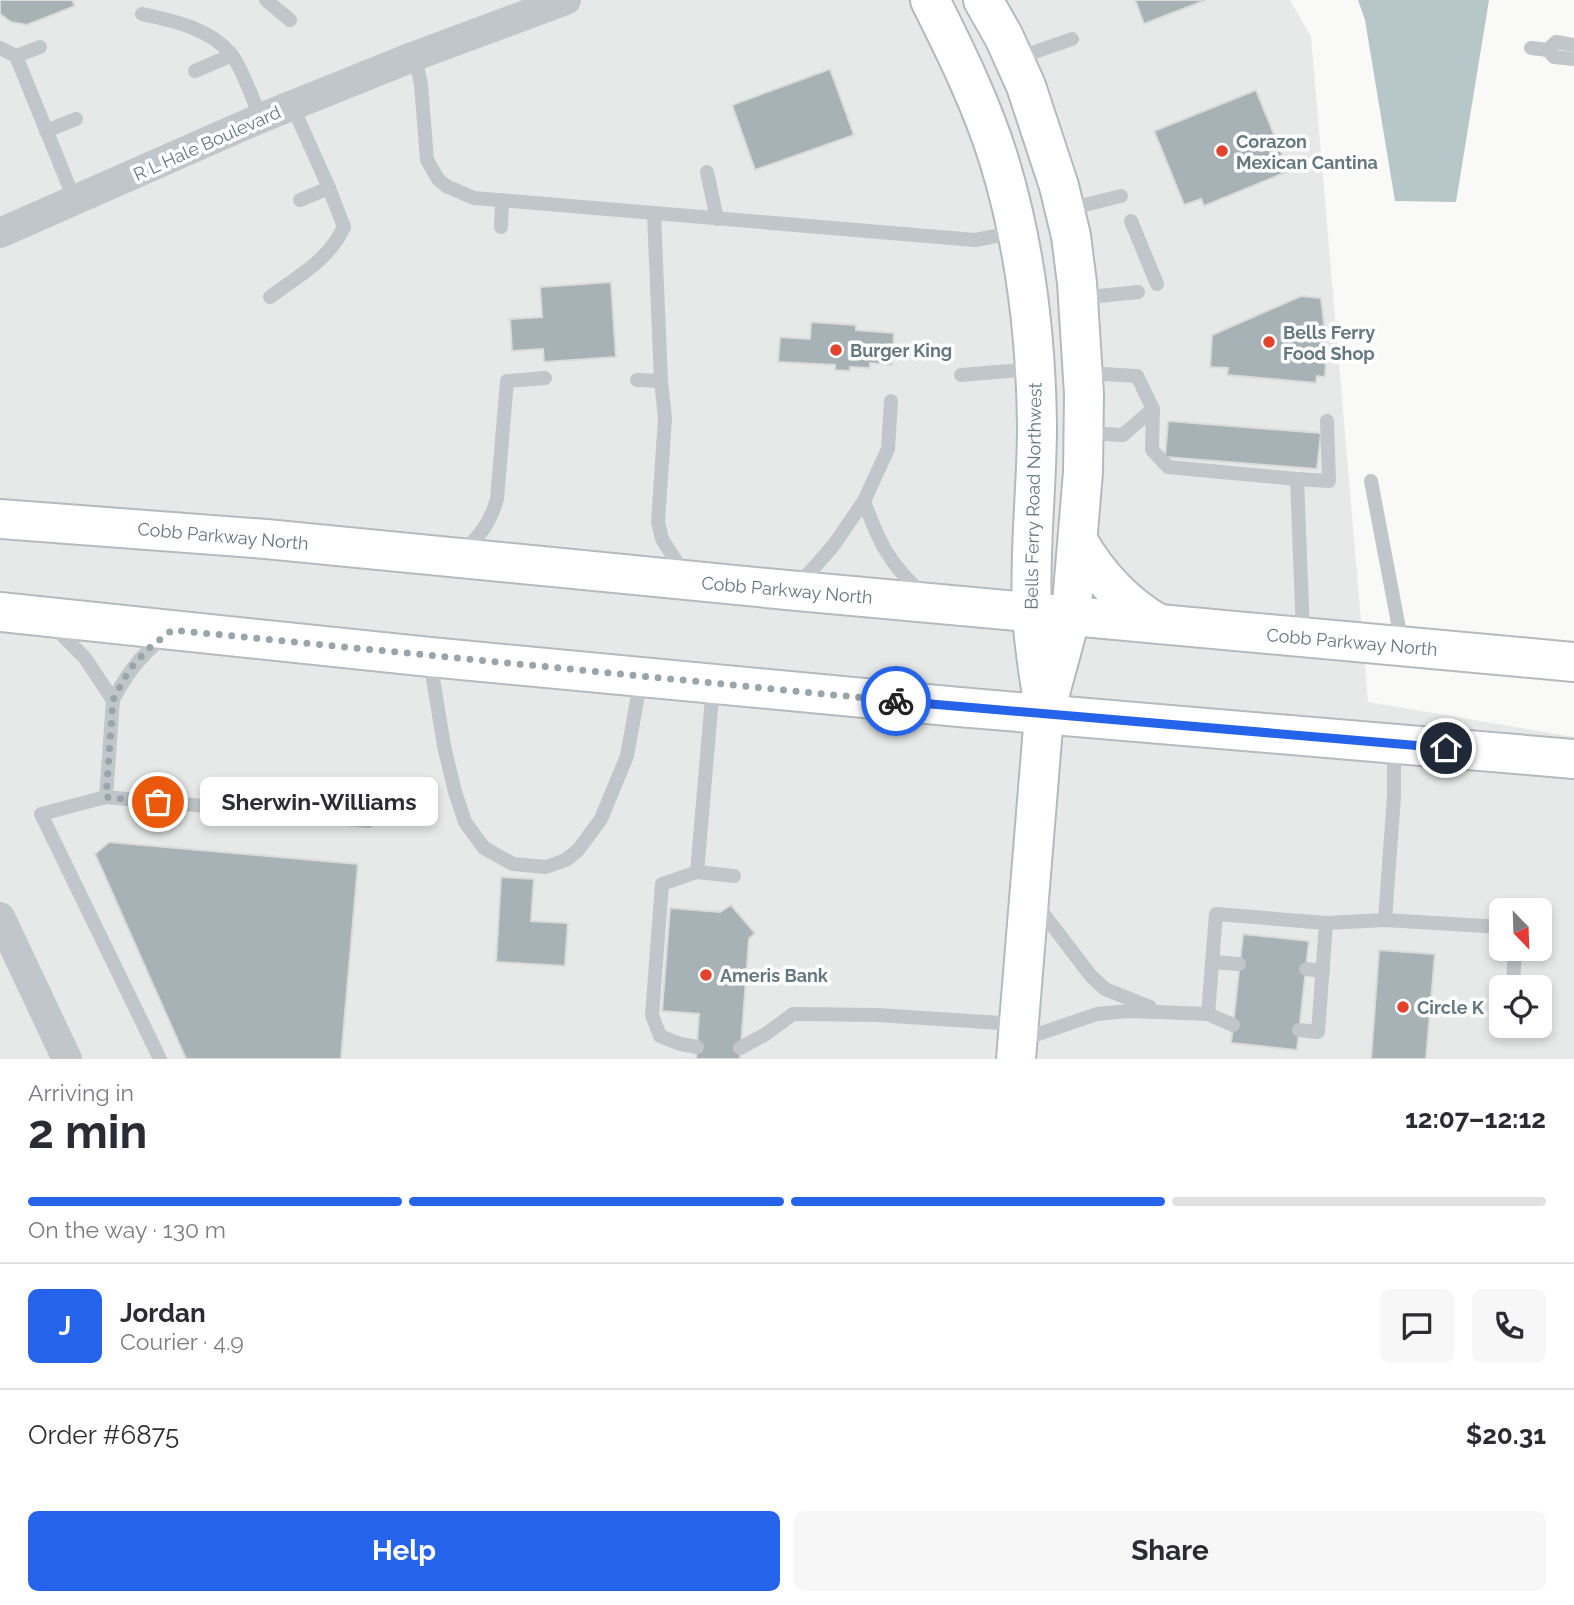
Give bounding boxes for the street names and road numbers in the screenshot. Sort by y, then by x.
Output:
street label: R L Hale Boulevard [130,101,284,185]
street label: Bells Ferry Road Northwest [1021,382,1045,610]
street label: Cobb Parkway North [137,518,309,554]
street label: Cobb Parkway North [701,572,873,608]
street label: Cobb Parkway North [1266,624,1438,660]

